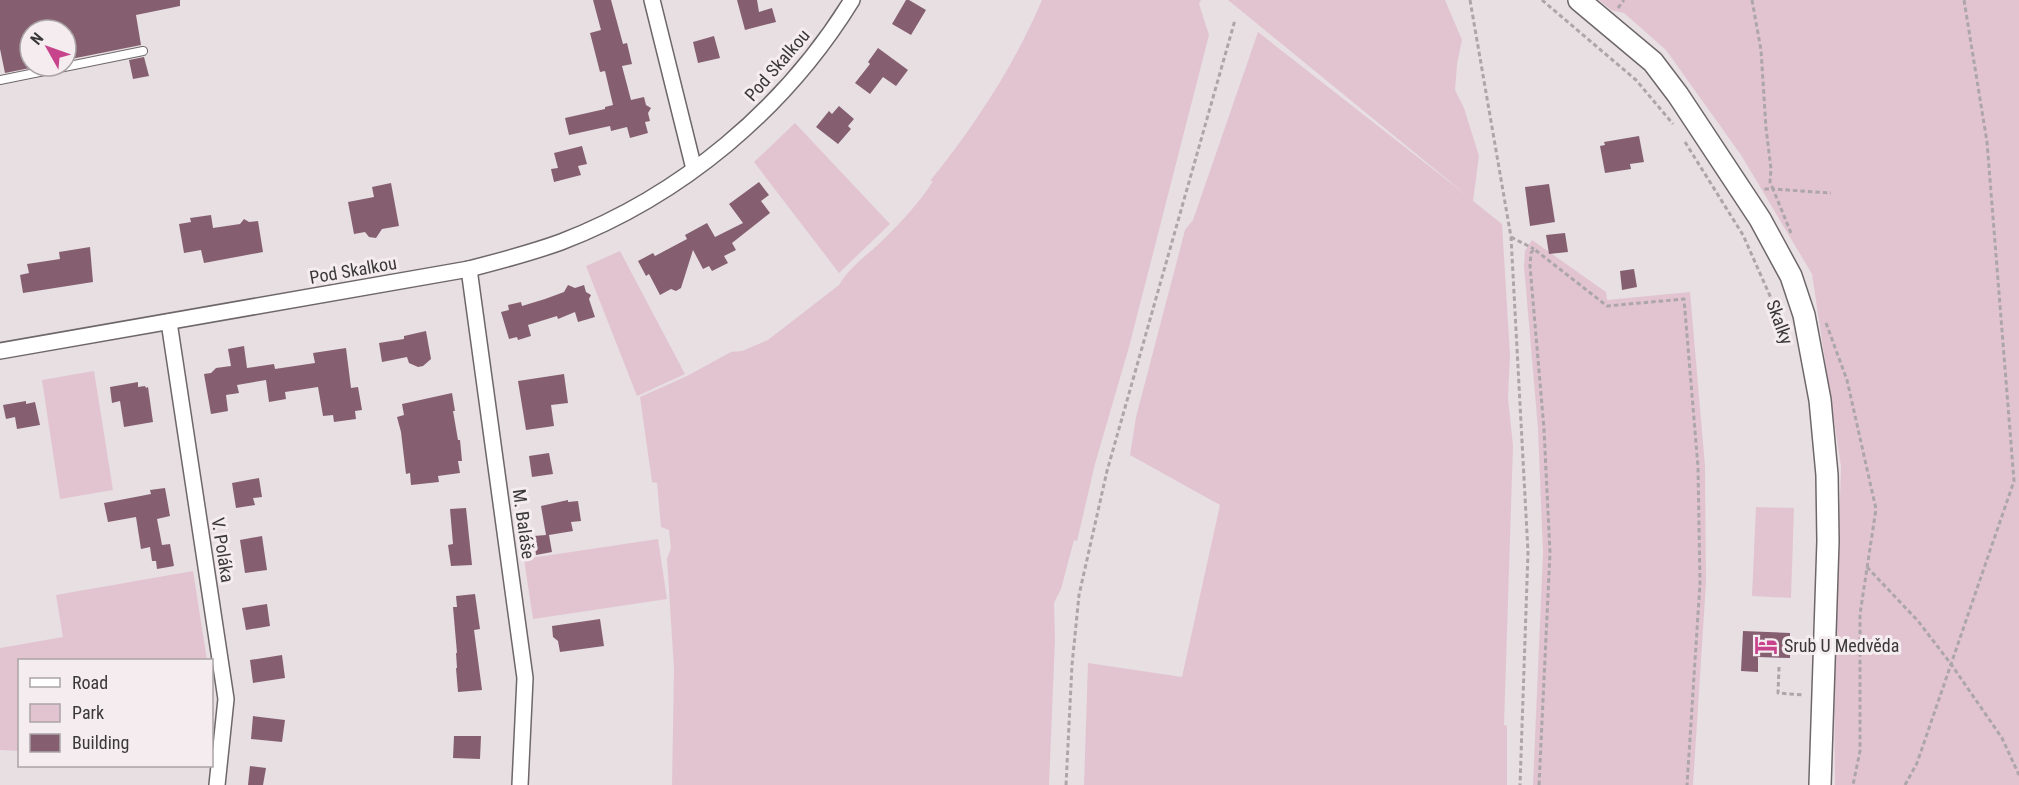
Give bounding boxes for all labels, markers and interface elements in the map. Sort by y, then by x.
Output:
north arrow [18,18,78,78]
street label: Pod Skalkou [740,25,814,105]
text: N [26,29,47,49]
street label: Pod Skalkou [308,252,398,288]
street label: Skalky [1762,297,1798,348]
street label: M. Baláše [509,488,539,560]
street label: V. Poláka [208,516,238,584]
hotel icon: Srub U Medvěda [1753,632,1779,658]
place label: Srub U Medvěda [1784,635,1899,656]
legend [18,659,213,767]
text: Road [72,672,108,693]
text: Park [72,702,104,723]
text: Building [72,732,129,753]

